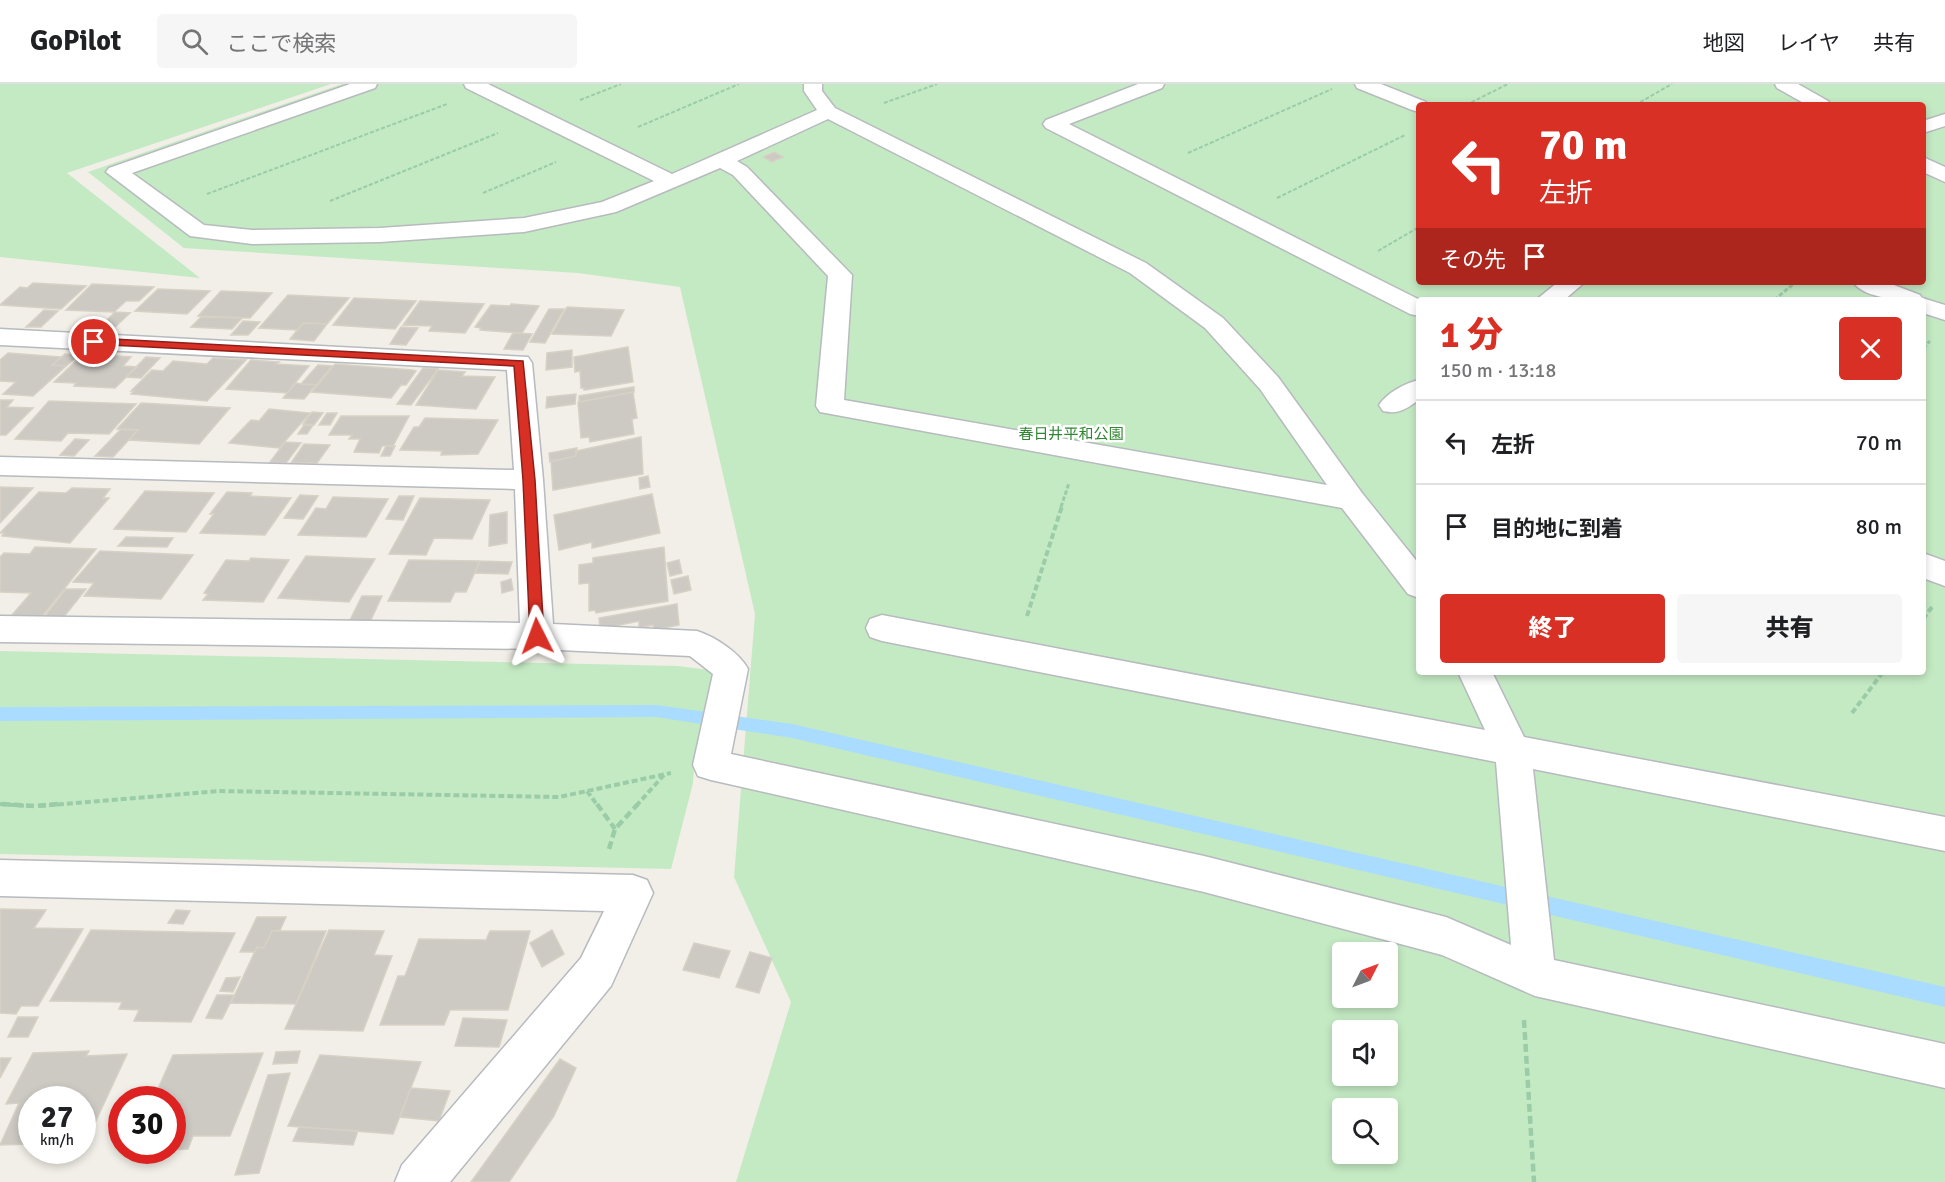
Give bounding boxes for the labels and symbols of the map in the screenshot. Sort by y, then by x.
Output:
pin [68,316,119,367]
park label: 春日井平和公園 [1018,425,1124,443]
position arrow [505,604,569,668]
north arrow [1332,942,1398,1008]
speed limit sign: 30 [108,1086,186,1164]

